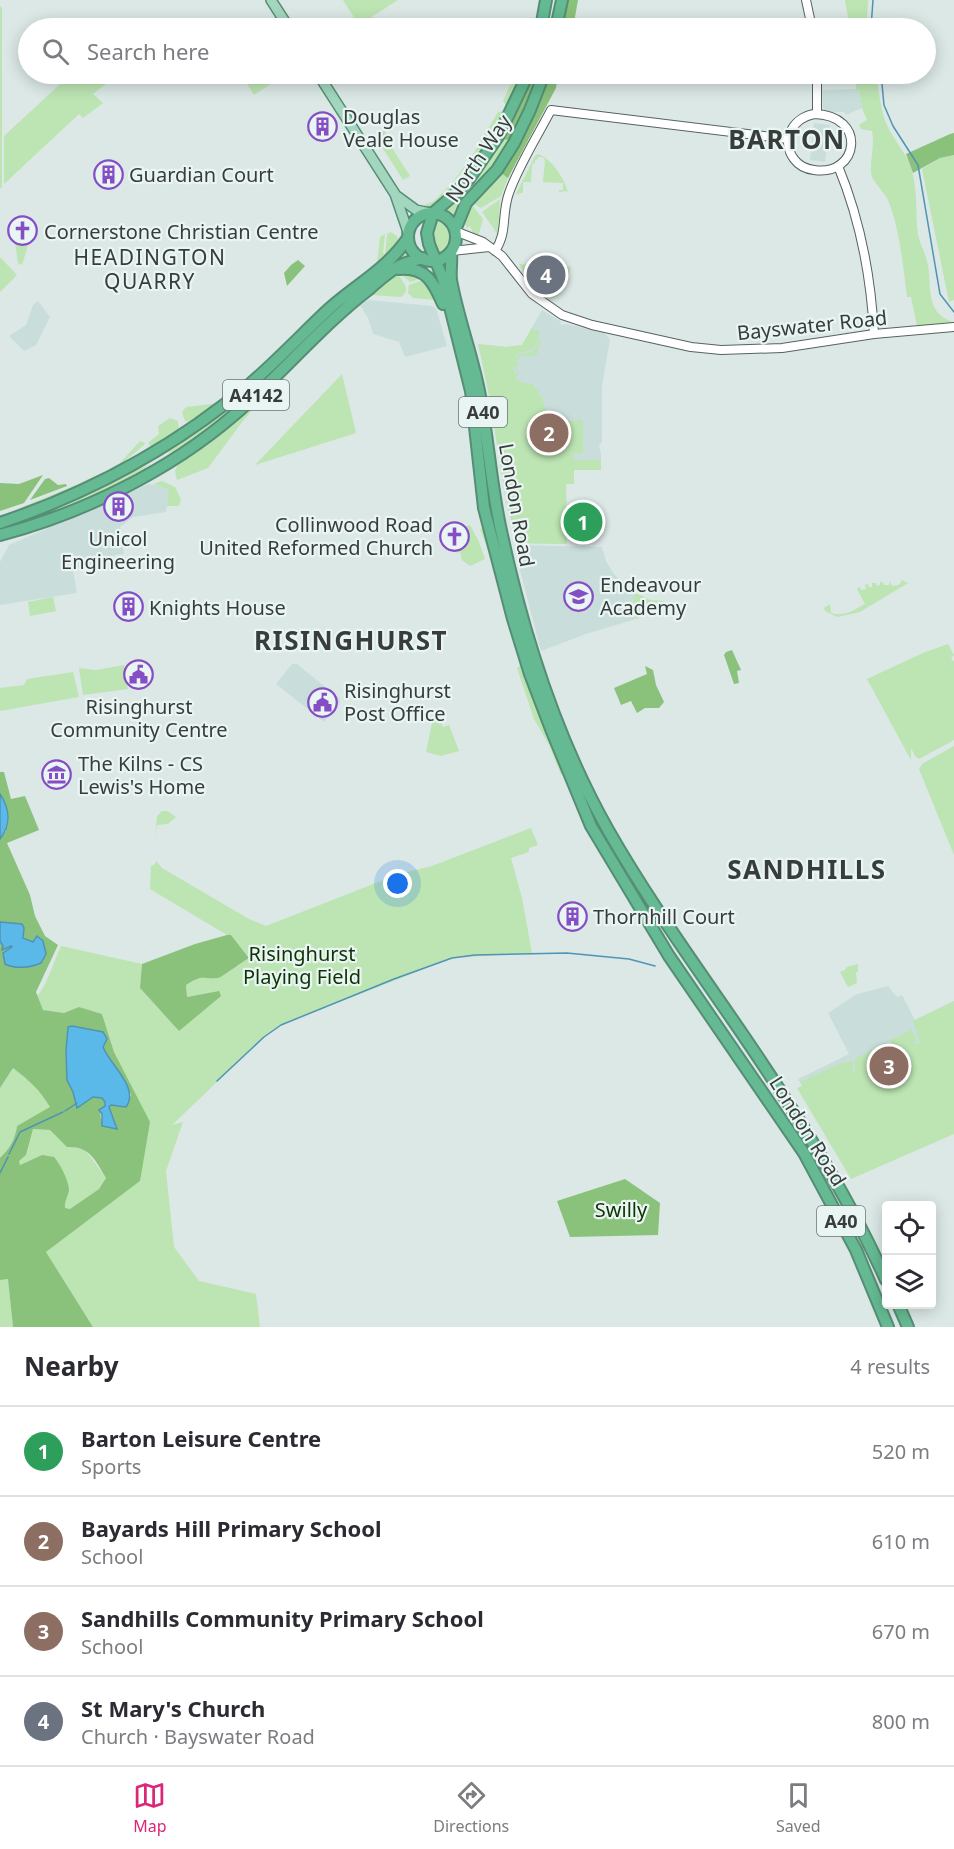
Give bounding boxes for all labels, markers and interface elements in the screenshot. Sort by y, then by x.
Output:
search box [18,18,936,84]
icon: search [39,35,72,68]
text: Search here [87,36,209,66]
place label: Douglas Veale House [343,103,459,153]
street label: North Way [439,108,518,207]
building icon: Douglas Veale House [306,111,338,143]
district label: BARTON [728,121,846,157]
building icon: Guardian Court [92,158,124,190]
place label: Guardian Court [129,161,274,188]
church icon: Cornerstone Christian Centre [7,215,39,247]
place label: Cornerstone Christian Centre [44,218,318,245]
district label: HEADINGTON QUARRY [74,243,226,295]
pin: 4 [526,252,566,298]
street label: Bayswater Road [736,304,888,346]
road number: A4142 [223,380,289,410]
road number: A40 [459,397,507,427]
pin: 2 [530,410,568,456]
street label: London Road [493,441,541,569]
building icon: Unicol Engineering [102,491,134,523]
pin: 1 [564,500,602,544]
place label: Collinwood Road United Reformed Church [199,511,433,561]
church icon: Collinwood Road United Reformed Church [438,520,470,552]
place label: Unicol Engineering [61,525,175,575]
place label: Endeavour Academy [600,571,701,621]
school or university icon: Endeavour Academy [563,580,595,612]
building icon: Knights House [112,591,144,623]
place label: Knights House [149,594,286,621]
district label: RISINGHURST [254,622,448,658]
public building icon: Risinghurst Community Centre [123,659,155,691]
place label: Risinghurst Post Office [344,677,451,727]
public building icon: Risinghurst Post Office [307,686,339,718]
place label: Risinghurst Community Centre [50,693,228,743]
place label: The Kilns - CS Lewis's Home [78,750,205,800]
museum icon: The Kilns - CS Lewis's Home [41,759,73,791]
district label: SANDHILLS [727,851,887,887]
your location [383,869,412,898]
building icon: Thornhill Court [556,900,588,932]
place label: Thornhill Court [593,903,735,930]
park label: Risinghurst Playing Field [243,940,361,990]
pin: 3 [870,1044,908,1088]
street label: London Road [763,1071,853,1191]
park label: Swilly [595,1196,648,1223]
map controls [882,1201,936,1309]
button: locate [882,1201,936,1255]
road number: A40 [817,1206,865,1236]
button: layers [882,1255,936,1309]
text: Nearby [24,1348,119,1384]
text: 4 results [850,1353,930,1380]
text: Barton Leisure Centre [81,1423,321,1453]
text: 1 [38,1438,49,1465]
text: 520 m [872,1438,930,1465]
text: Sports [81,1453,141,1480]
text: Bayards Hill Primary School [81,1513,382,1543]
text: 2 [38,1528,49,1555]
text: 610 m [872,1528,930,1555]
text: School [81,1543,143,1570]
text: Sandhills Community Primary School [81,1603,484,1633]
text: 3 [38,1618,49,1645]
text: 670 m [872,1618,930,1645]
text: School [81,1633,143,1660]
text: St Mary's Church [81,1693,265,1723]
text: 4 [38,1708,49,1735]
text: 800 m [872,1708,930,1735]
text: Church · Bayswater Road [81,1723,315,1750]
tab: Map [133,1779,167,1837]
tab: Directions [433,1779,509,1837]
tab: Saved [776,1779,821,1837]

